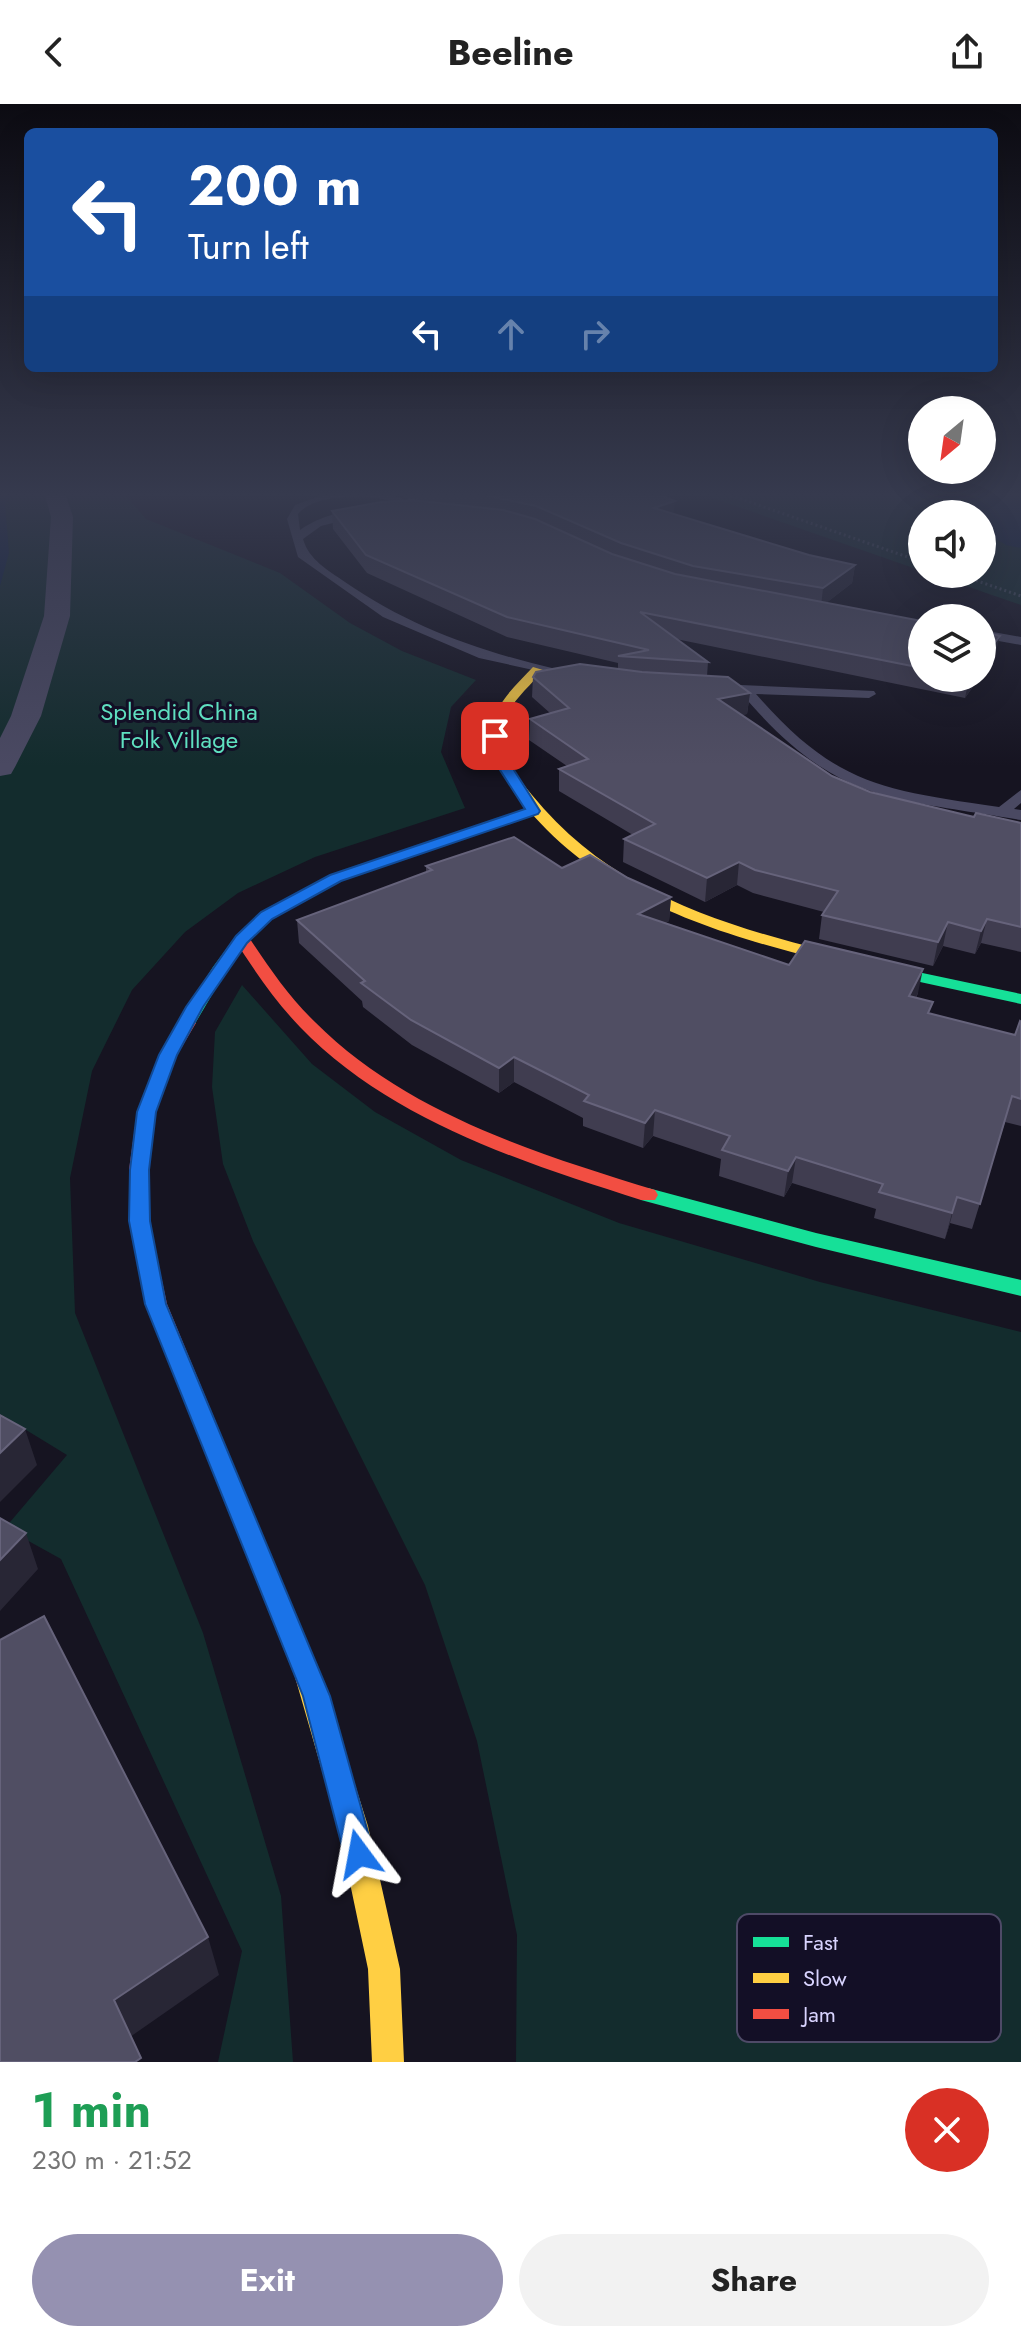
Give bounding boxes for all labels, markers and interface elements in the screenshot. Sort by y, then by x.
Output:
text: Beeline [447,26,574,78]
icon: back [32,30,76,74]
icon: share [945,30,989,74]
text: 200 m [188,145,362,226]
icon: left [56,160,160,264]
text: Turn left [188,220,309,272]
icon: left [405,312,449,356]
icon: ahead [489,312,533,356]
icon: right [573,312,617,356]
north arrow [908,396,996,484]
map controls [908,396,996,692]
button: sound [908,500,996,588]
button: layers [908,604,996,692]
park label: Splendid China Folk Village [100,694,258,757]
pin [461,702,529,770]
icon: arrive [473,714,517,758]
position arrow [317,1812,401,1896]
legend [737,1914,1001,2042]
text: Fast [803,1926,839,1958]
text: Slow [803,1962,847,1994]
text: Jam [800,1998,836,2030]
text: 1 min [32,2076,151,2145]
button: close [905,2088,989,2172]
text: 230 m · 21:52 [32,2141,192,2179]
button: Exit [32,2234,503,2326]
button: Share [519,2234,989,2326]

